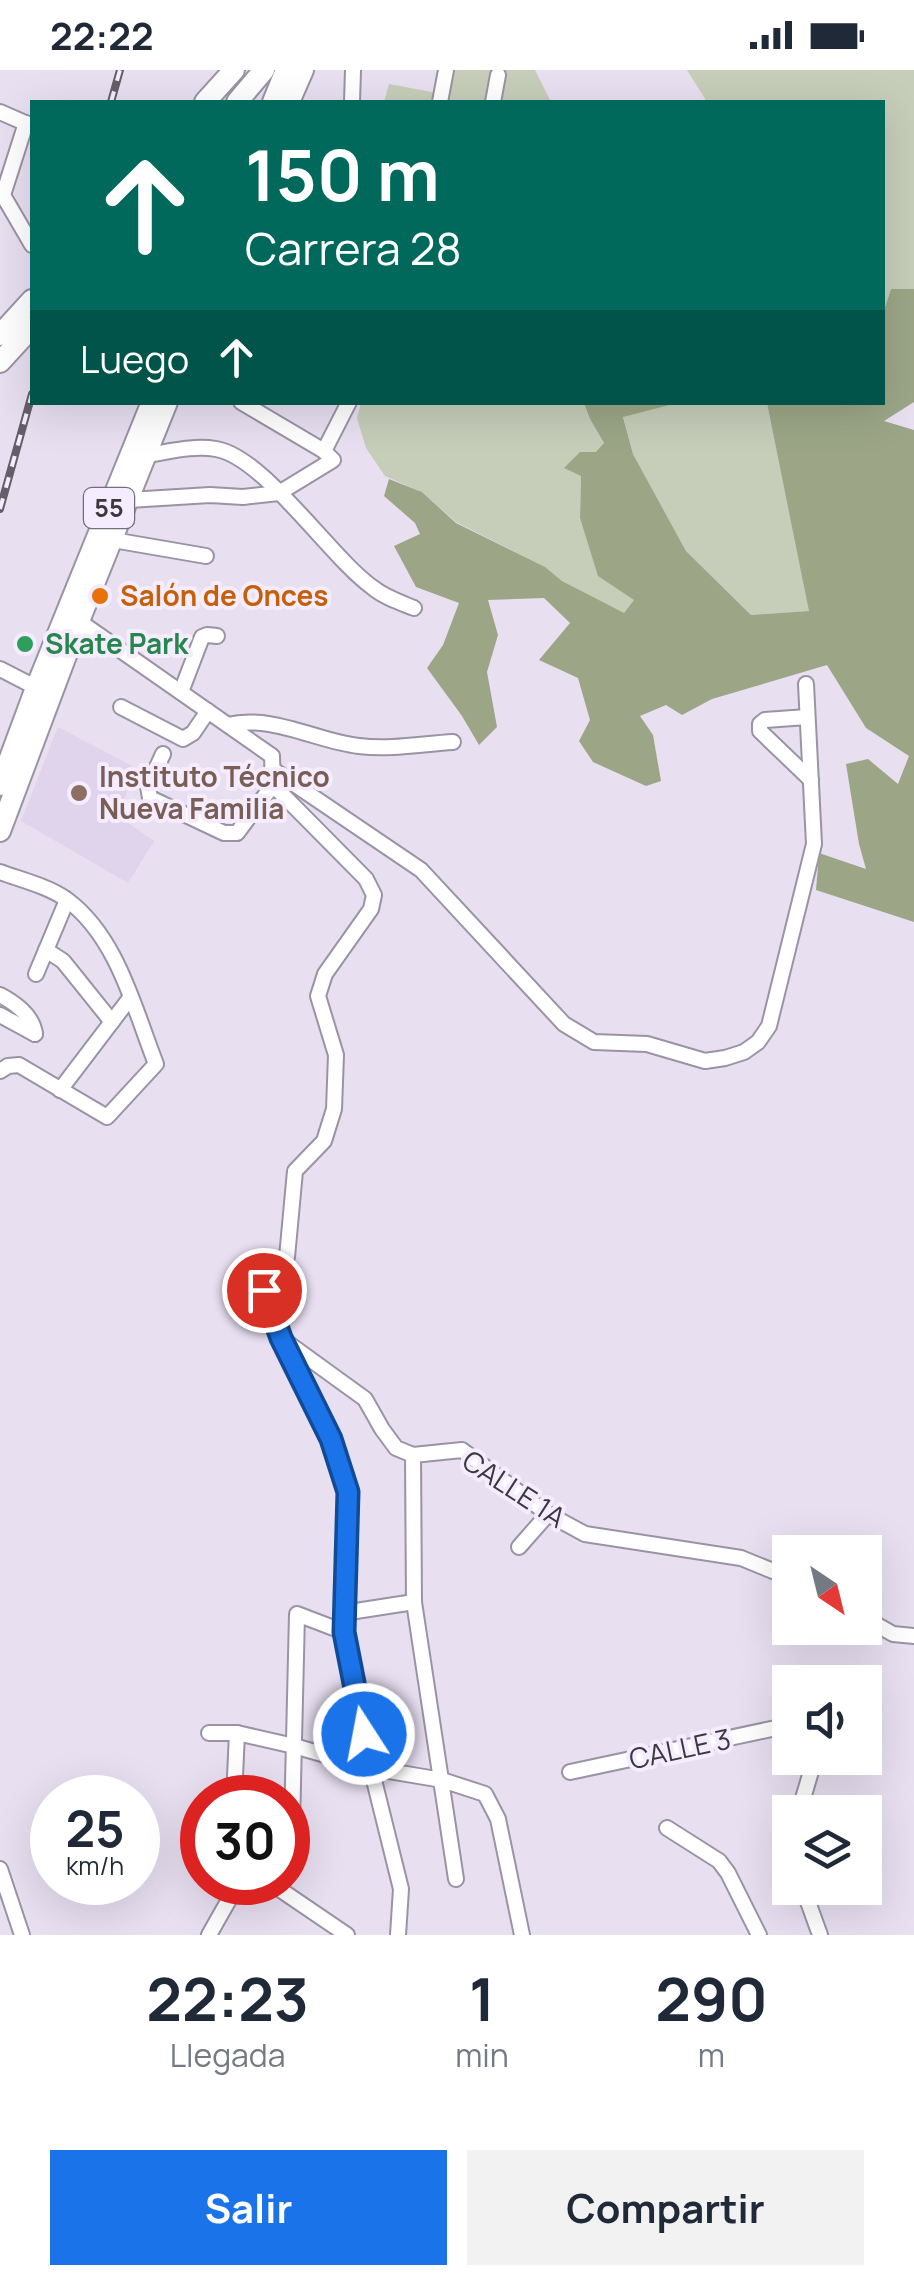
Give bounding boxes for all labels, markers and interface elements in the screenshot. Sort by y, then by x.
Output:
text: 22:22 [50,9,154,61]
text: 150 m [245,126,440,222]
icon: ahead [80,140,210,270]
text: Carrera 28 [245,217,462,279]
icon: ahead [209,330,264,385]
text: Luego [80,332,189,384]
road number: 55 [84,488,134,528]
place label: Salón de Onces [120,576,329,614]
marker: Salón de Onces [89,585,111,607]
place label: Skate Park [45,624,189,662]
marker: Skate Park [14,633,36,655]
place label: Instituto Técnico Nueva Familia [99,757,330,827]
marker: Instituto Técnico Nueva Familia [68,782,90,804]
pin [222,1248,307,1333]
icon: arrive [237,1263,292,1318]
street label: CALLE 1A [456,1441,574,1536]
north arrow [772,1535,882,1645]
map controls [772,1535,882,1905]
button: sound [772,1665,882,1775]
position arrow [312,1682,416,1786]
street label: CALLE 3 [626,1719,734,1777]
speed limit sign: 30 [180,1775,310,1905]
text: 25 [65,1794,125,1862]
button: layers [772,1795,882,1905]
text: km/h [66,1848,124,1883]
text: 22:23 [146,1957,309,2039]
text: 1 [469,1957,495,2039]
text: 290 [655,1957,768,2039]
text: Llegada [170,2033,286,2077]
text: min [455,2033,509,2077]
text: m [698,2033,725,2077]
button: Salir [50,2150,447,2265]
button: Compartir [467,2150,864,2265]

